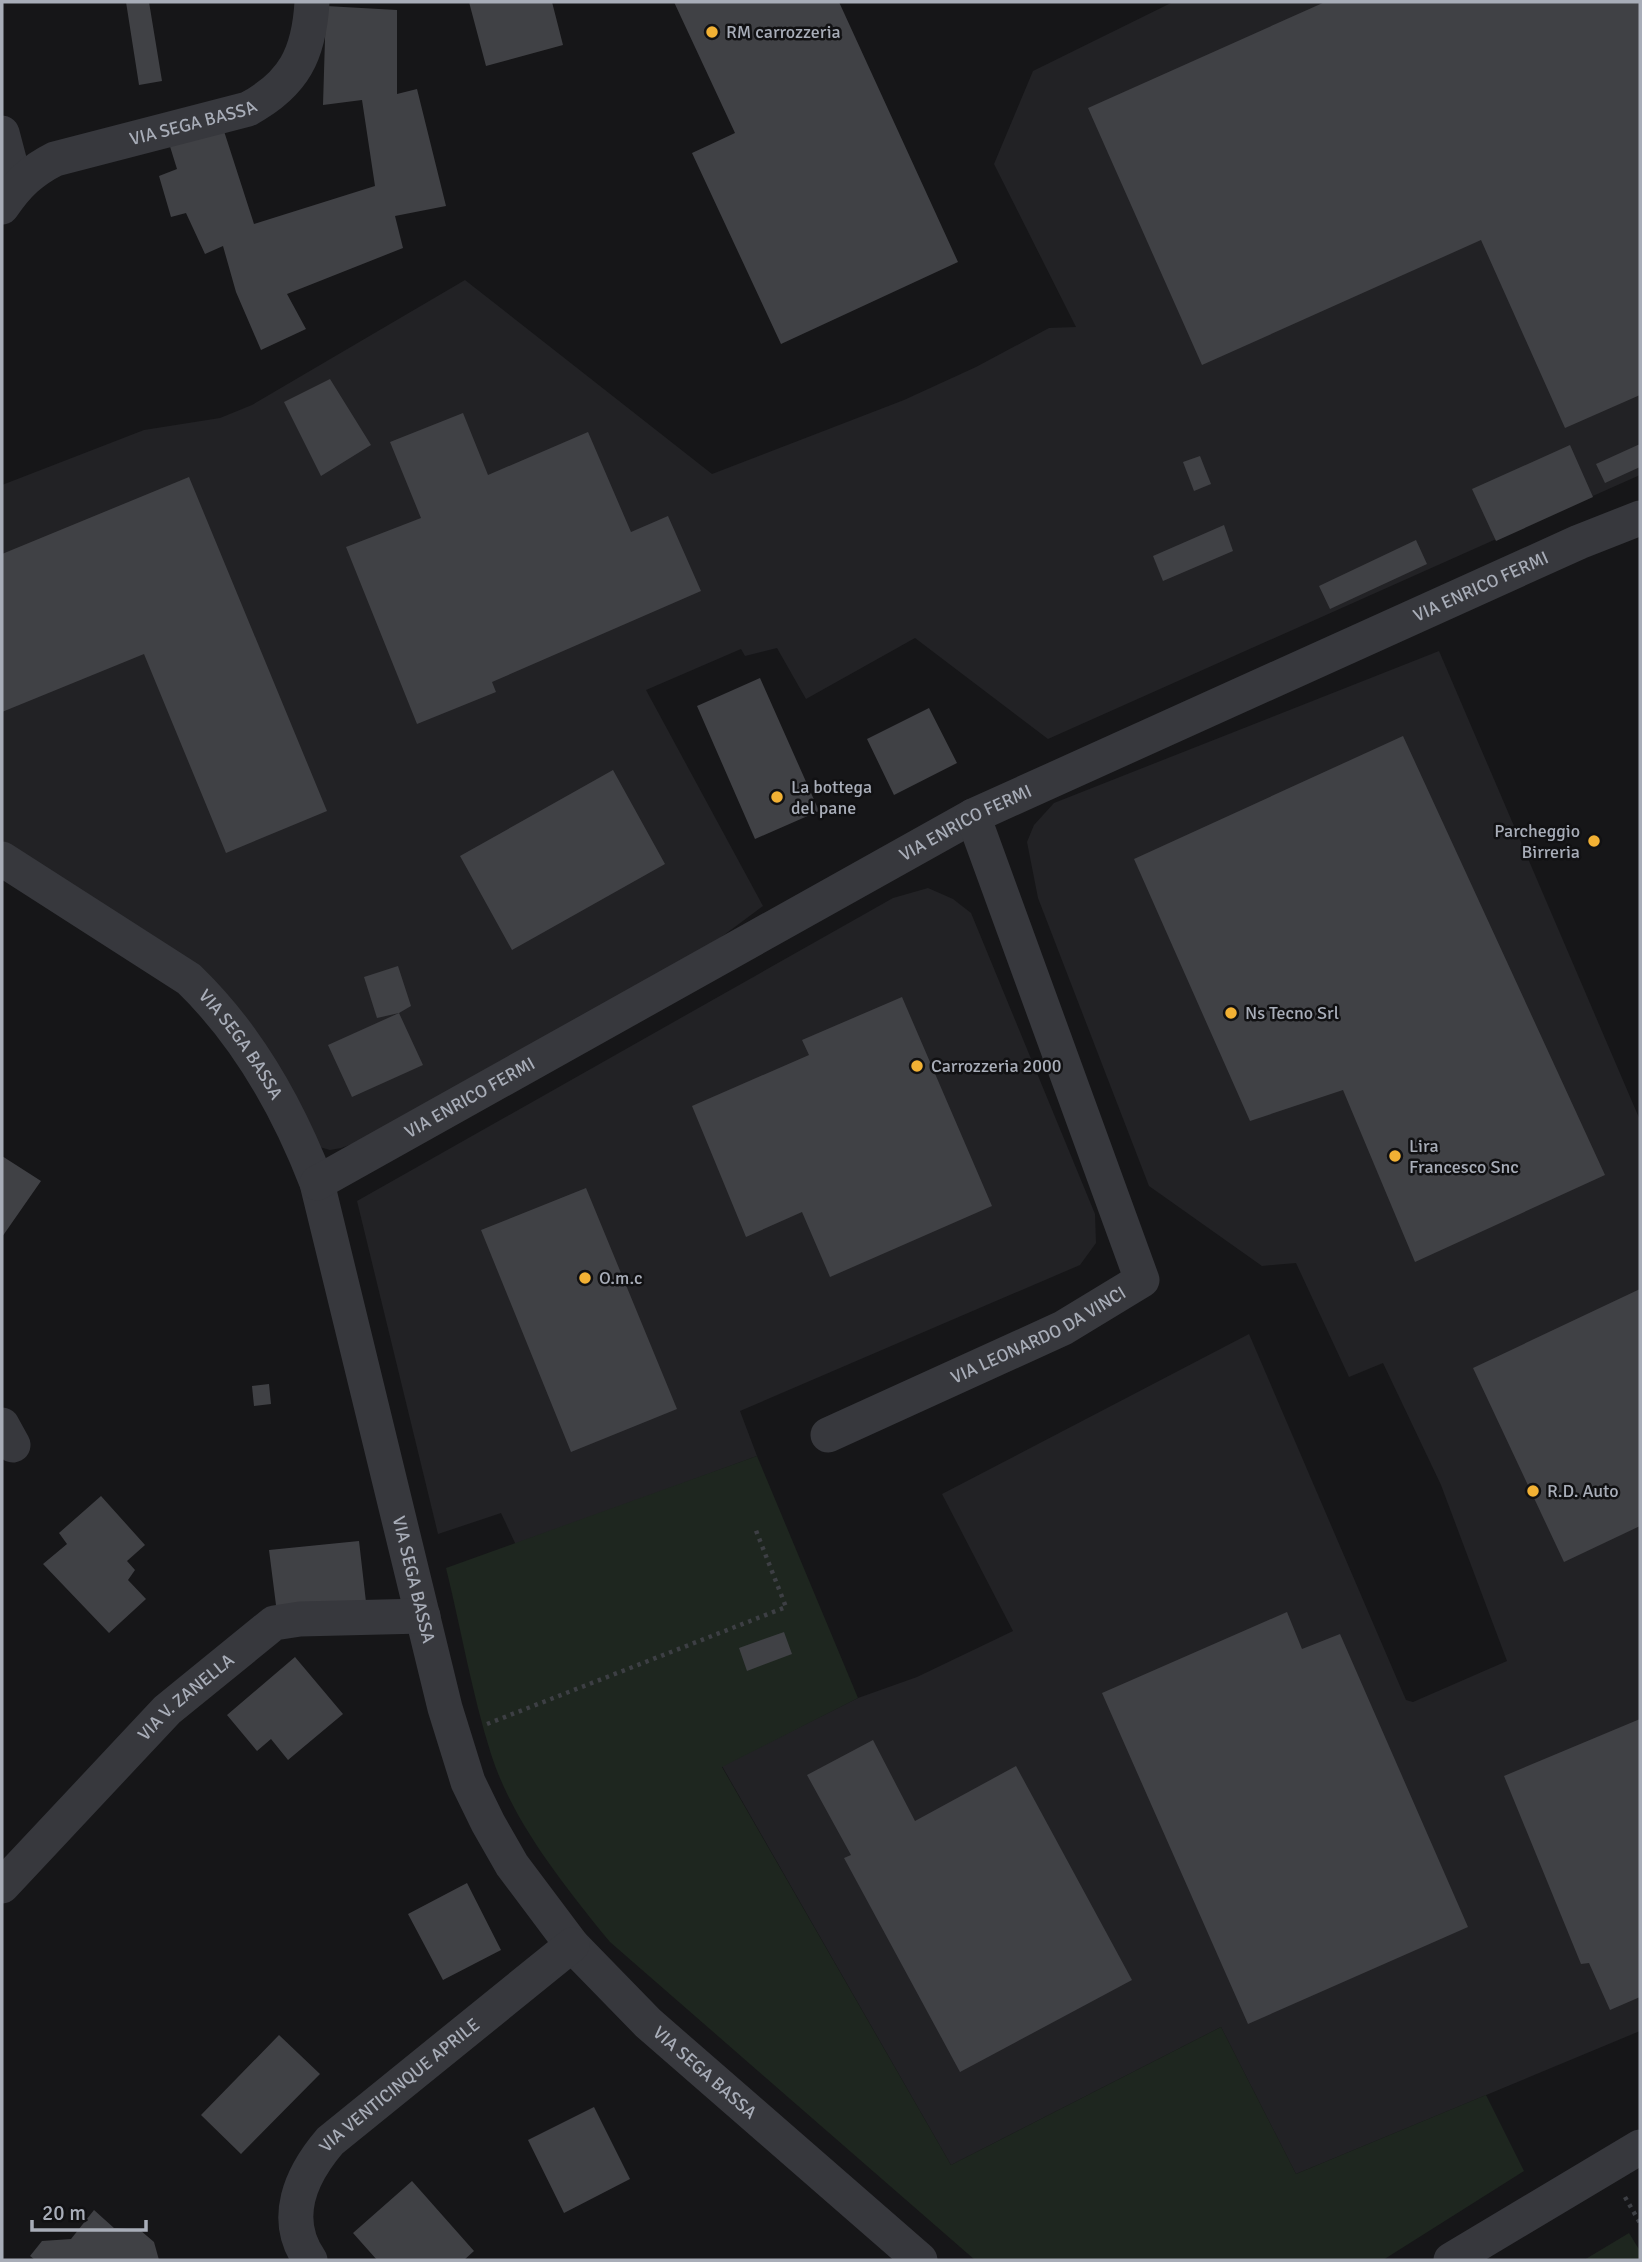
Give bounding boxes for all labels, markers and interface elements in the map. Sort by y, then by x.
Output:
place label: RM carrozzeria [726,21,841,43]
marker: RM carrozzeria [704,24,720,40]
street label: VIA SEGA BASSA [127,95,261,150]
street label: VIA ENRICO FERMI [1410,546,1552,626]
place label: La bottega del pane [791,776,872,819]
street label: VIA ENRICO FERMI [895,780,1035,866]
marker: La bottega del pane [769,789,785,805]
place label: Parcheggio Birreria [1494,820,1580,863]
marker: Parcheggio Birreria [1586,833,1602,849]
street label: VIA SEGA BASSA [194,985,287,1103]
place label: Ns Tecno Srl [1245,1002,1339,1024]
marker: Ns Tecno Srl [1223,1005,1239,1021]
street label: VIA ENRICO FERMI [401,1052,539,1143]
place label: Carrozzeria 2000 [931,1055,1061,1077]
marker: Carrozzeria 2000 [909,1058,925,1074]
place label: Lira Francesco Snc [1409,1135,1519,1178]
marker: Lira Francesco Snc [1387,1148,1403,1164]
place label: O.m.c [599,1267,643,1289]
marker: O.m.c [577,1270,593,1286]
street label: VIA LEONARDO DA VINCI [947,1281,1130,1389]
place label: R.D. Auto [1547,1480,1619,1502]
marker: R.D. Auto [1525,1483,1541,1499]
street label: VIA SEGA BASSA [388,1514,440,1645]
street label: VIA V. ZANELLA [133,1649,239,1745]
street label: VIA VENTICINQUE APRILE [314,2013,484,2157]
street label: VIA SEGA BASSA [649,2021,761,2124]
scale bar [32,2188,145,2232]
text: 20 m [42,2200,86,2226]

